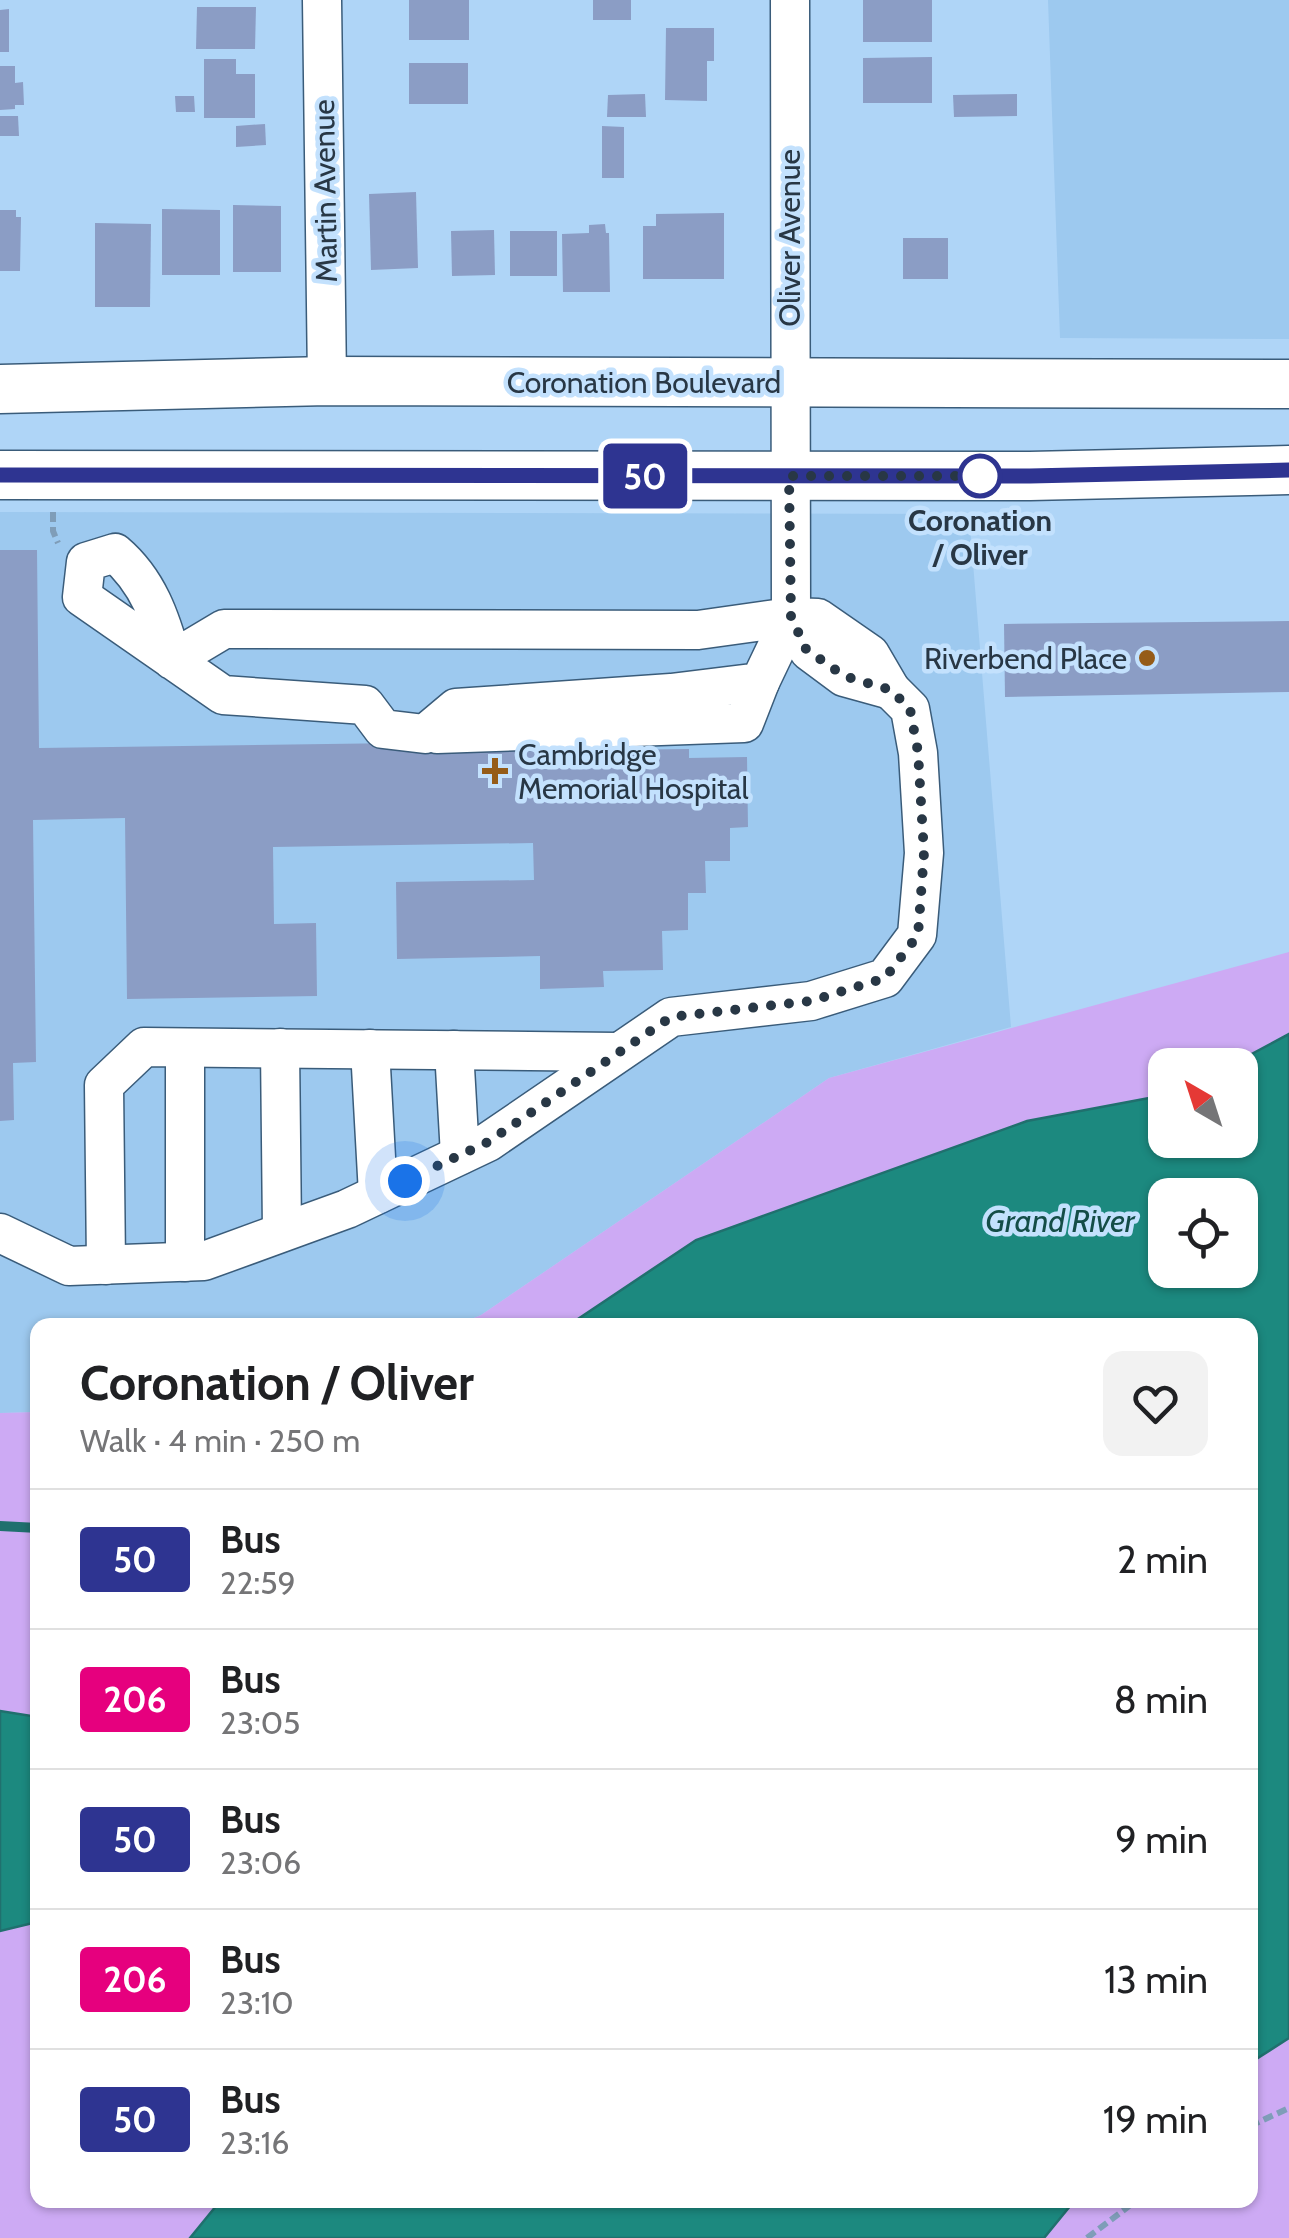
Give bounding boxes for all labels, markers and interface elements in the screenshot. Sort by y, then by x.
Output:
street label: Martin Avenue [305,99,345,283]
street label: Oliver Avenue [771,149,808,327]
street label: Coronation Boulevard [507,364,781,401]
line badge: 50 [600,444,690,508]
text: 50 [623,455,667,498]
marker: Coronation / Oliver [959,455,1001,497]
place label: Coronation / Oliver [908,502,1052,573]
place label: Riverbend Place [924,640,1127,677]
marker: Riverbend Place [1136,647,1158,669]
place label: Cambridge Memorial Hospital [518,736,749,807]
marker: Cambridge Memorial Hospital [482,758,508,784]
north arrow [1148,1048,1258,1158]
map controls [1148,1048,1258,1288]
your location [380,1156,430,1206]
button: locate [1148,1178,1258,1288]
water label: Grand River [985,1201,1136,1240]
button: heart [1103,1351,1208,1456]
text: Coronation / Oliver [80,1354,474,1412]
text: Walk · 4 min · 250 m [80,1421,360,1460]
text: Bus [220,1516,281,1563]
text: 2 min [1117,1536,1208,1583]
text: 50 [113,1538,157,1581]
text: 22:59 [220,1563,296,1602]
text: Bus [220,1656,281,1703]
text: 8 min [1114,1676,1208,1723]
text: 206 [104,1678,166,1721]
text: 23:05 [220,1703,300,1742]
text: Bus [220,1796,281,1843]
text: 9 min [1115,1816,1208,1863]
text: 50 [113,1818,157,1861]
text: 23:06 [220,1843,301,1882]
text: Bus [220,1936,281,1983]
text: 13 min [1104,1956,1208,2003]
text: 206 [104,1958,166,2001]
text: 23:10 [220,1983,294,2022]
text: Bus [220,2076,281,2123]
text: 19 min [1103,2096,1208,2143]
text: 50 [113,2098,157,2141]
text: 23:16 [220,2123,289,2162]

